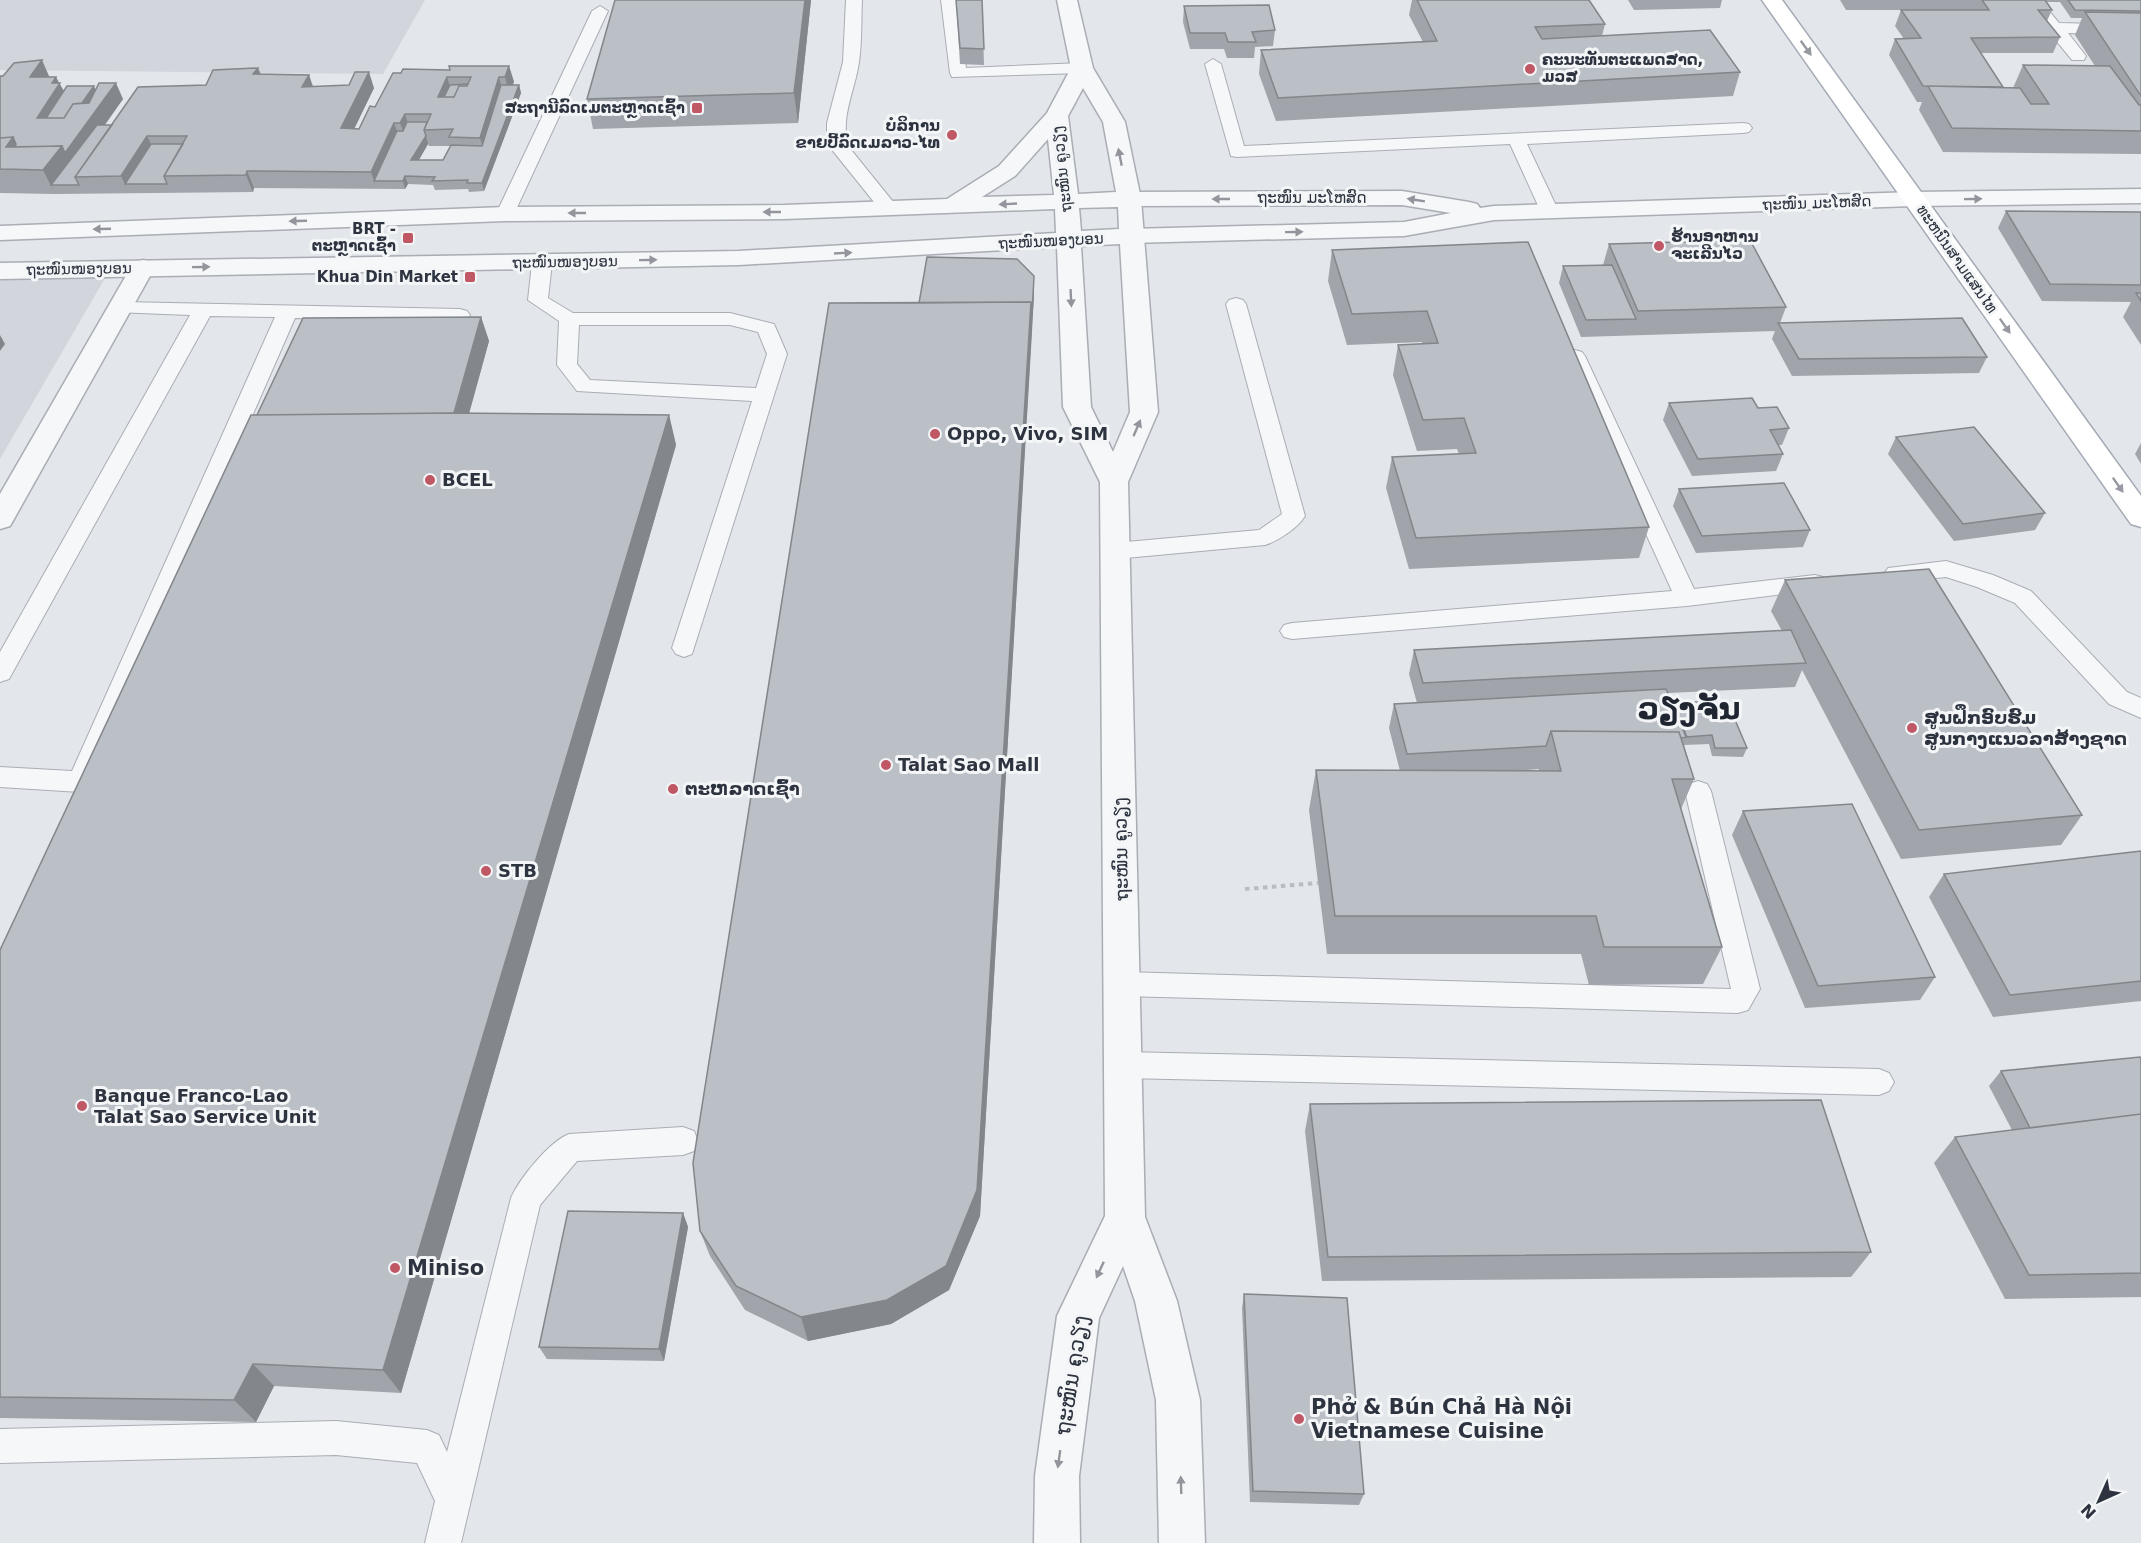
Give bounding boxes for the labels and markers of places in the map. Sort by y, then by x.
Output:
place label: ຄະນະທັນຕະແພດສາດ, ມວສ [1542,50,1703,86]
marker: ຄະນະທັນຕະແພດສາດ, ມວສ [1523,62,1537,76]
place label: ສະຖານີລົດເມຕະຫຼາດເຊົ້າ [504,97,685,119]
marker: ສະຖານີລົດເມຕະຫຼາດເຊົ້າ [690,101,704,115]
place label: ບໍລິການ ຂາຍປີ້ລົດເມລາວ-ໄທ [796,115,940,152]
marker: ບໍລິການ ຂາຍປີ້ລົດເມລາວ-ໄທ [945,128,959,142]
place label: BRT - ຕະຫຼາດເຊົ້າ [312,220,396,257]
place label: ຮ້ານອາຫານ ຈະເລີນໄວ [1671,227,1758,263]
marker: BRT - ຕະຫຼາດເຊົ້າ [401,231,415,245]
marker: ຮ້ານອາຫານ ຈະເລີນໄວ [1652,239,1666,253]
place label: Khua Din Market [317,268,458,286]
marker: Khua Din Market [463,270,477,284]
place label: Oppo, Vivo, SIM [947,423,1108,444]
marker: Oppo, Vivo, SIM [928,427,942,441]
place label: BCEL [442,469,493,490]
marker: BCEL [423,473,437,487]
place label: ສູນຝຶກອົບຮົມ ສູນກາງແນວລາສ້າງຊາດ [1924,704,2127,751]
marker: ສູນຝຶກອົບຮົມ ສູນກາງແນວລາສ້າງຊາດ [1905,721,1919,735]
place label: Talat Sao Mall [898,754,1039,775]
marker: Talat Sao Mall [879,758,893,772]
place label: ຕະຫລາດເຊົ້າ [685,778,800,800]
marker: ຕະຫລາດເຊົ້າ [666,782,680,796]
place label: STB [498,860,537,881]
marker: STB [479,864,493,878]
place label: Banque Franco-Lao Talat Sao Service Unit [94,1085,317,1127]
marker: Banque Franco-Lao Talat Sao Service Unit [75,1099,89,1113]
place label: Miniso [407,1256,484,1280]
marker: Miniso [388,1261,402,1275]
place label: Phở & Bún Chả Hà Nội Vietnamese Cuisine [1311,1395,1572,1443]
marker: Phở & Bún Chả Hà Nội Vietnamese Cuisine [1292,1412,1306,1426]

